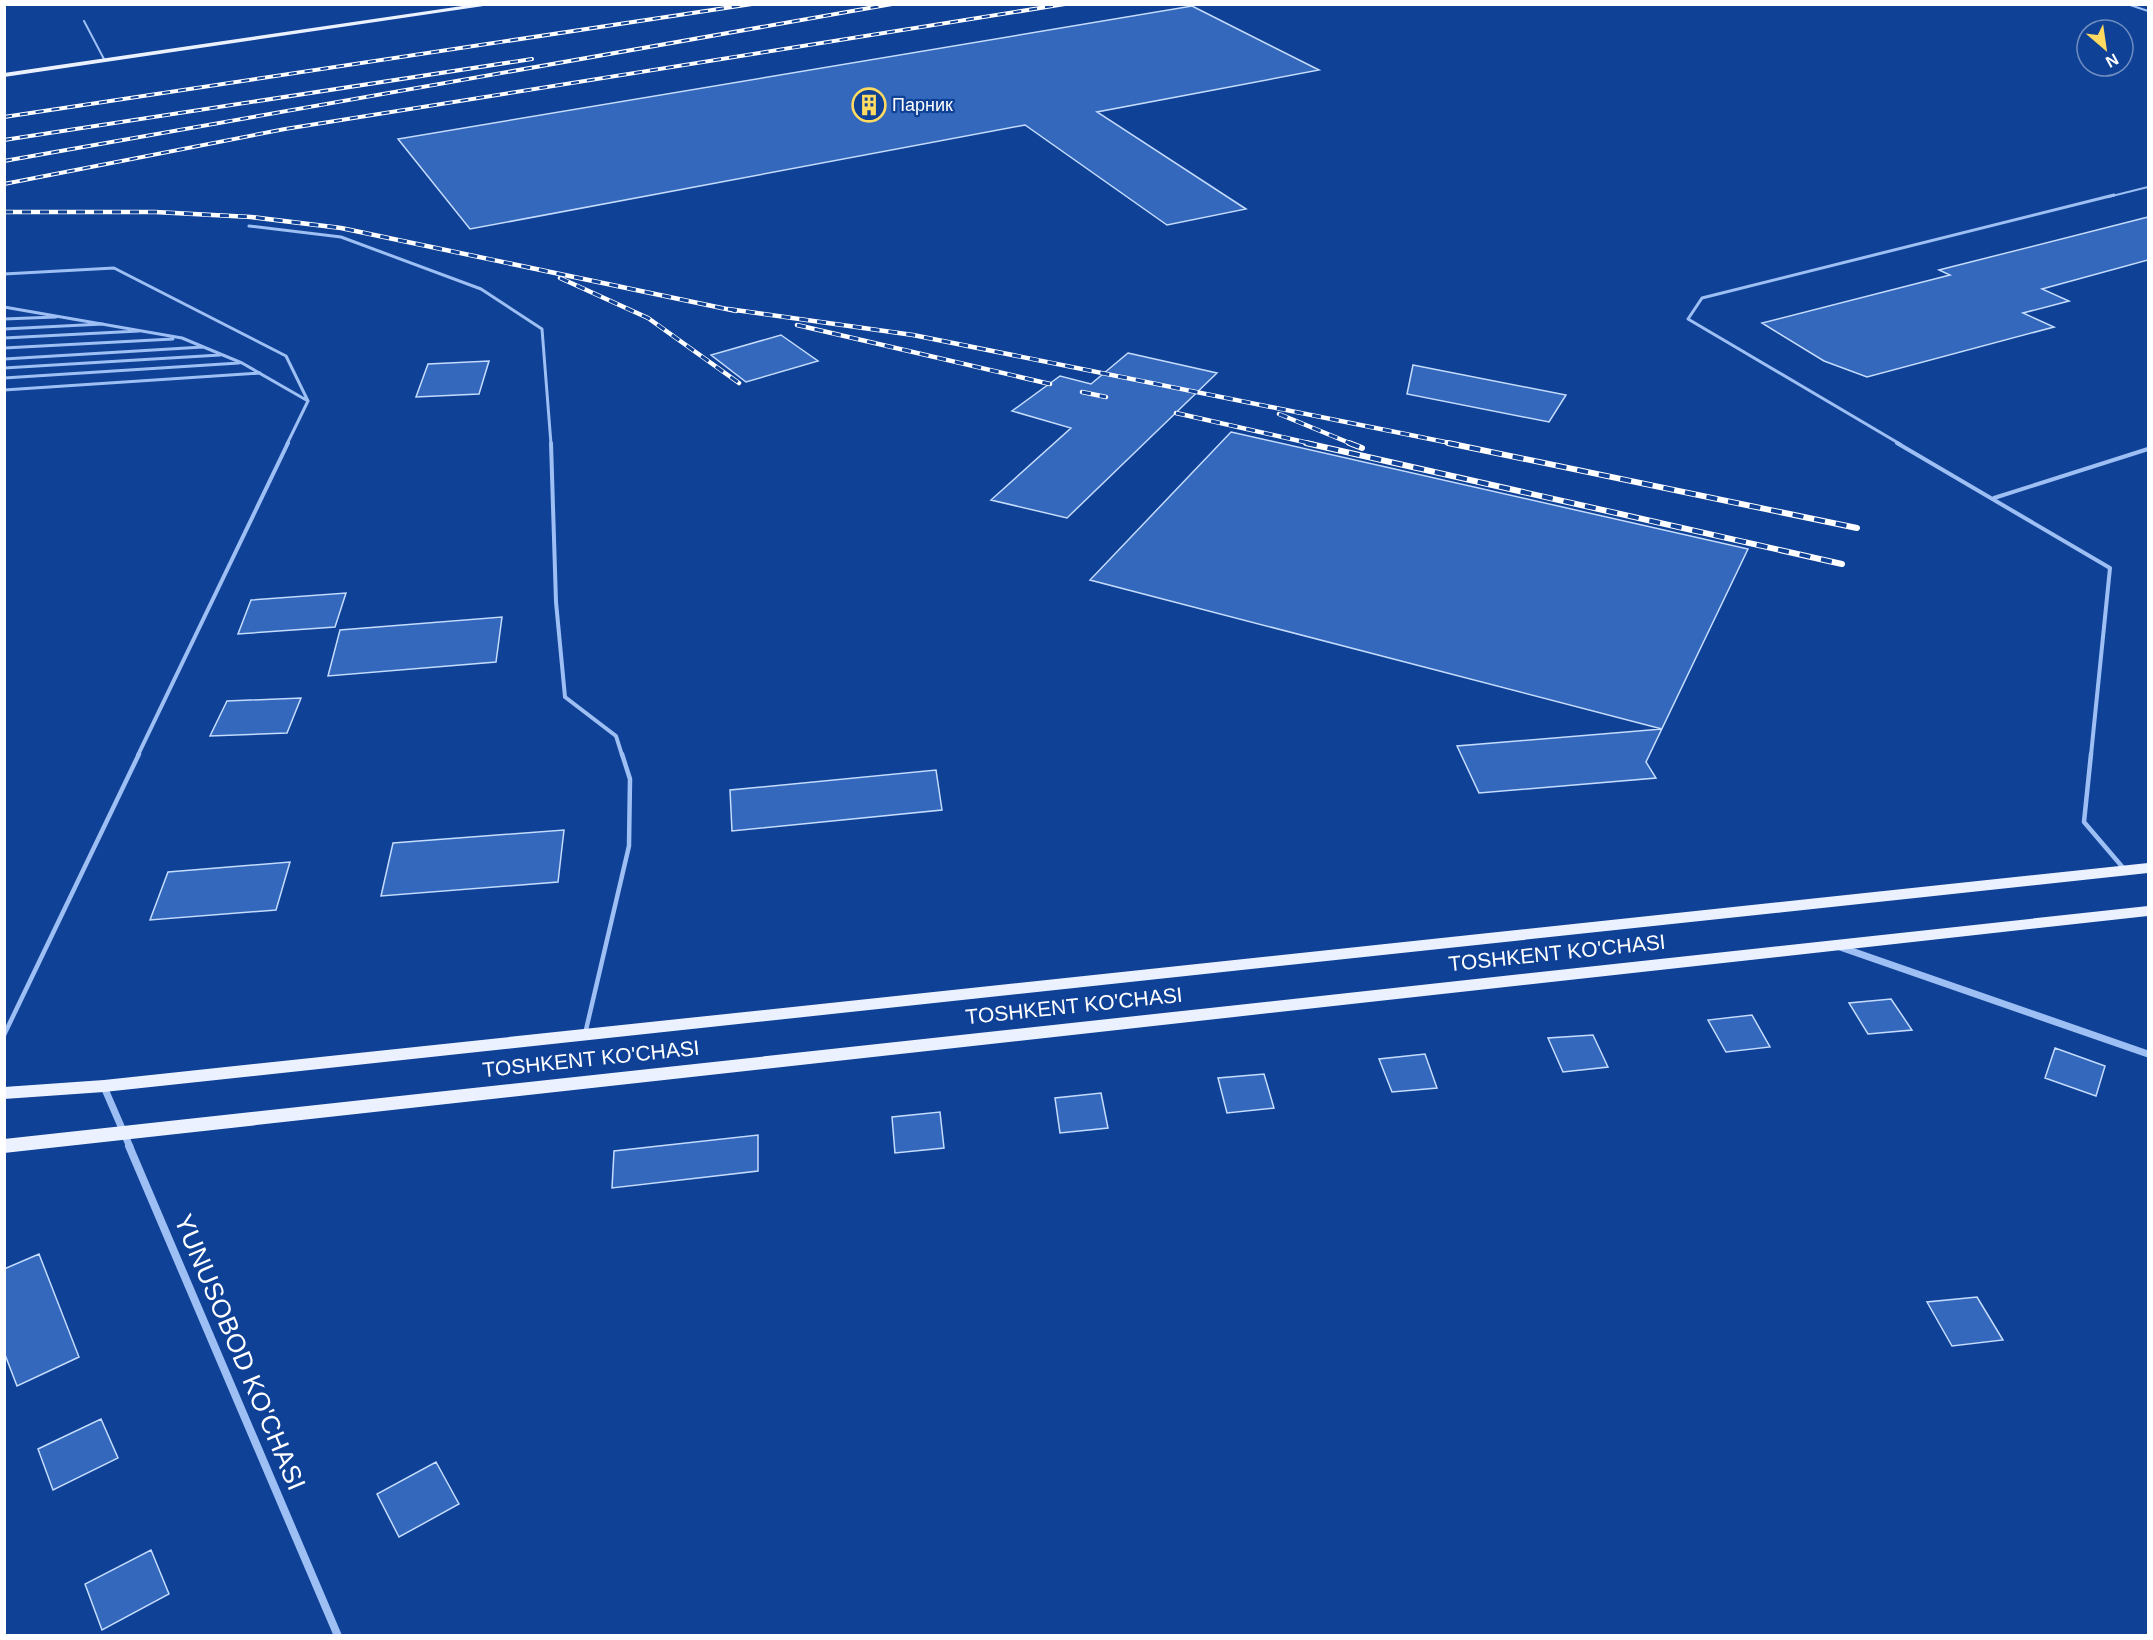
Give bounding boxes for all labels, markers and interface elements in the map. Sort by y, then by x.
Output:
north arrow [2075,18,2135,78]
text: N [2103,50,2121,71]
building icon: Парник [851,87,887,123]
place label: Парник [892,95,953,115]
street label: TOSHKENT KO'CHASI [1447,930,1667,975]
street label: TOSHKENT KO'CHASI [964,983,1184,1028]
street label: TOSHKENT KO'CHASI [481,1036,701,1081]
street label: YUNUSOBOD KO'CHASI [168,1210,312,1494]

